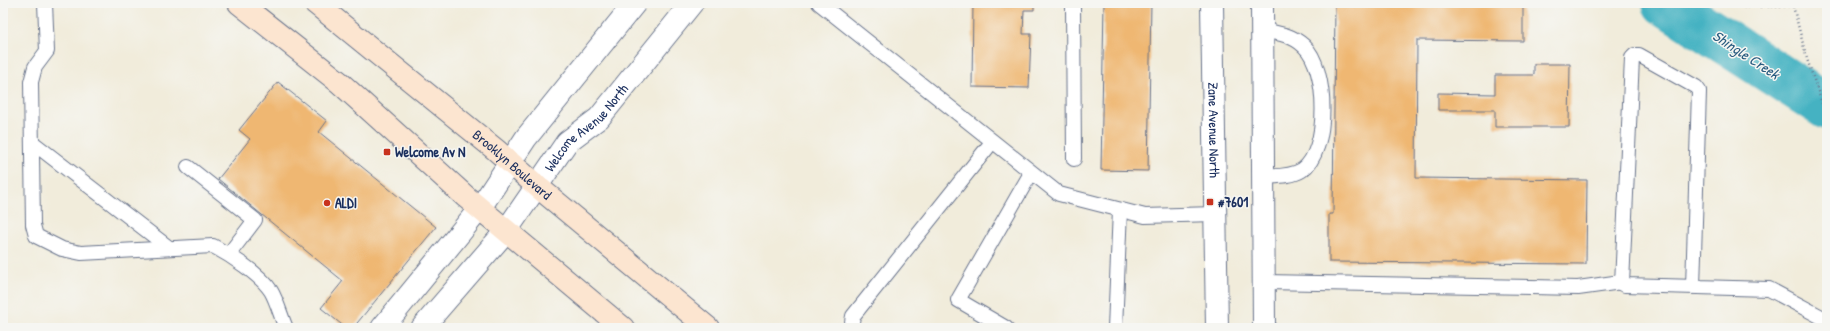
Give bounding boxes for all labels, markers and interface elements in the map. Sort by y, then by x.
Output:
water label: Shingle Creek [1709,25,1785,85]
street label: Welcome Avenue North [540,79,632,175]
street label: Zane Avenue North [1204,82,1225,178]
street label: Brooklyn Boulevard [469,125,556,204]
place label: Welcome Av N [395,142,466,161]
marker: Welcome Av N [382,147,392,157]
place label: #7601 [1218,192,1248,211]
place label: ALDI [335,193,357,212]
marker: #7601 [1205,197,1215,207]
marker: ALDI [322,198,332,208]

